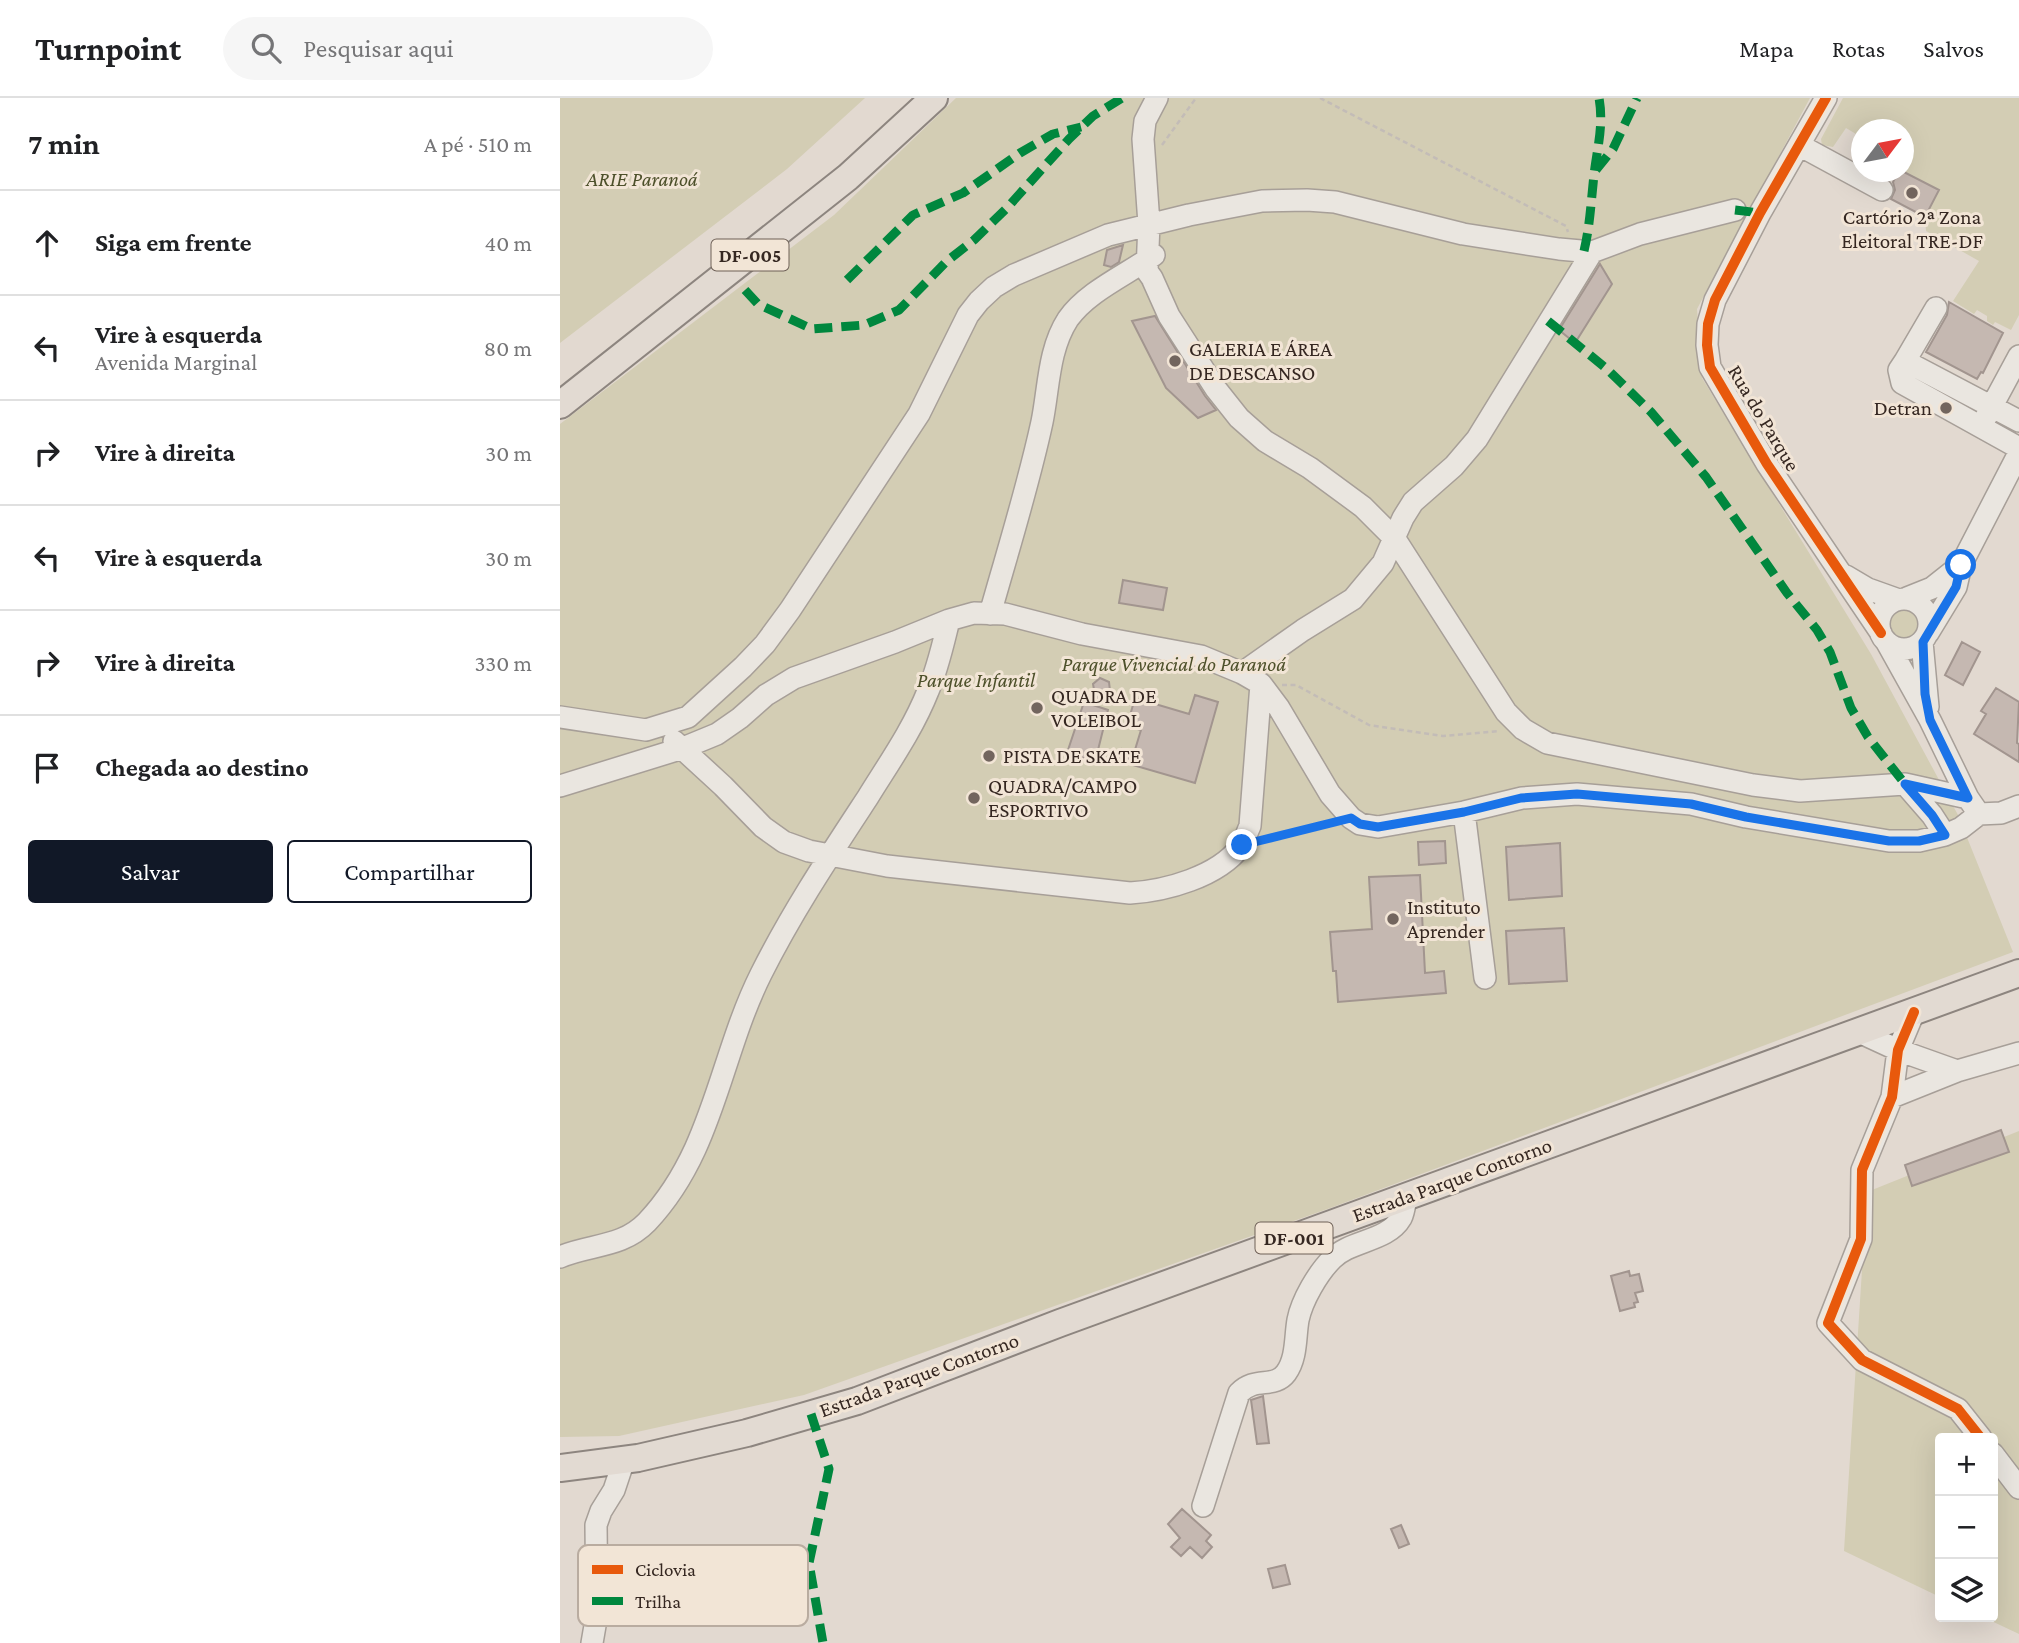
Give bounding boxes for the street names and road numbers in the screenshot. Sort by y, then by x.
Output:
road number: DF-005 [712,239,788,270]
street label: Rua do Parque [1723,361,1805,475]
street label: Estrada Parque Contorno [1349,1133,1555,1227]
road number: DF-001 [1256,1222,1332,1254]
street label: Estrada Parque Contorno [816,1328,1022,1422]

